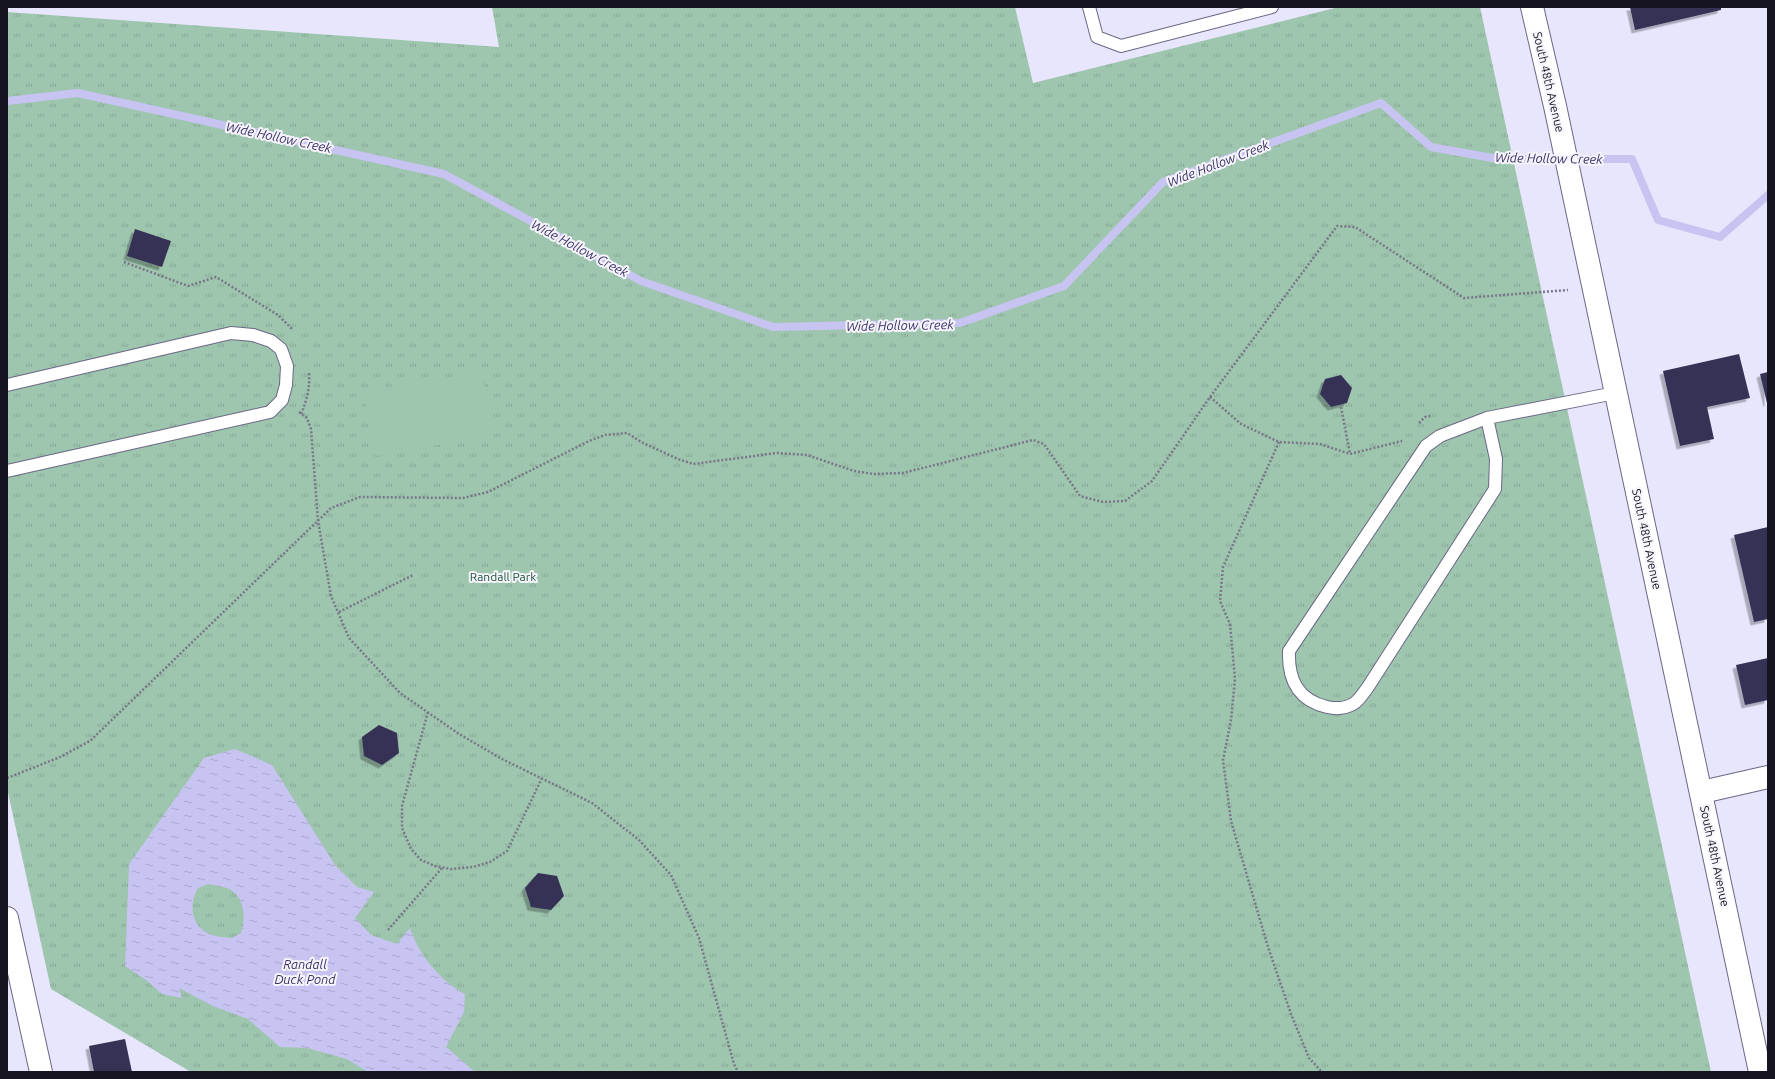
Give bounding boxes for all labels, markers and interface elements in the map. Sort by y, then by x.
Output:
street label: South 48th Avenue [1531,30,1567,134]
water label: Wide Hollow Creek [225,119,333,155]
water label: Wide Hollow Creek [1165,137,1271,189]
water label: Wide Hollow Creek [1495,150,1603,166]
water label: Wide Hollow Creek [529,217,631,280]
water label: Wide Hollow Creek [846,317,954,333]
street label: South 48th Avenue [1630,487,1664,591]
park label: Randall Park [470,570,536,583]
street label: South 48th Avenue [1698,804,1732,908]
water label: Randall Duck Pond [274,957,336,986]

